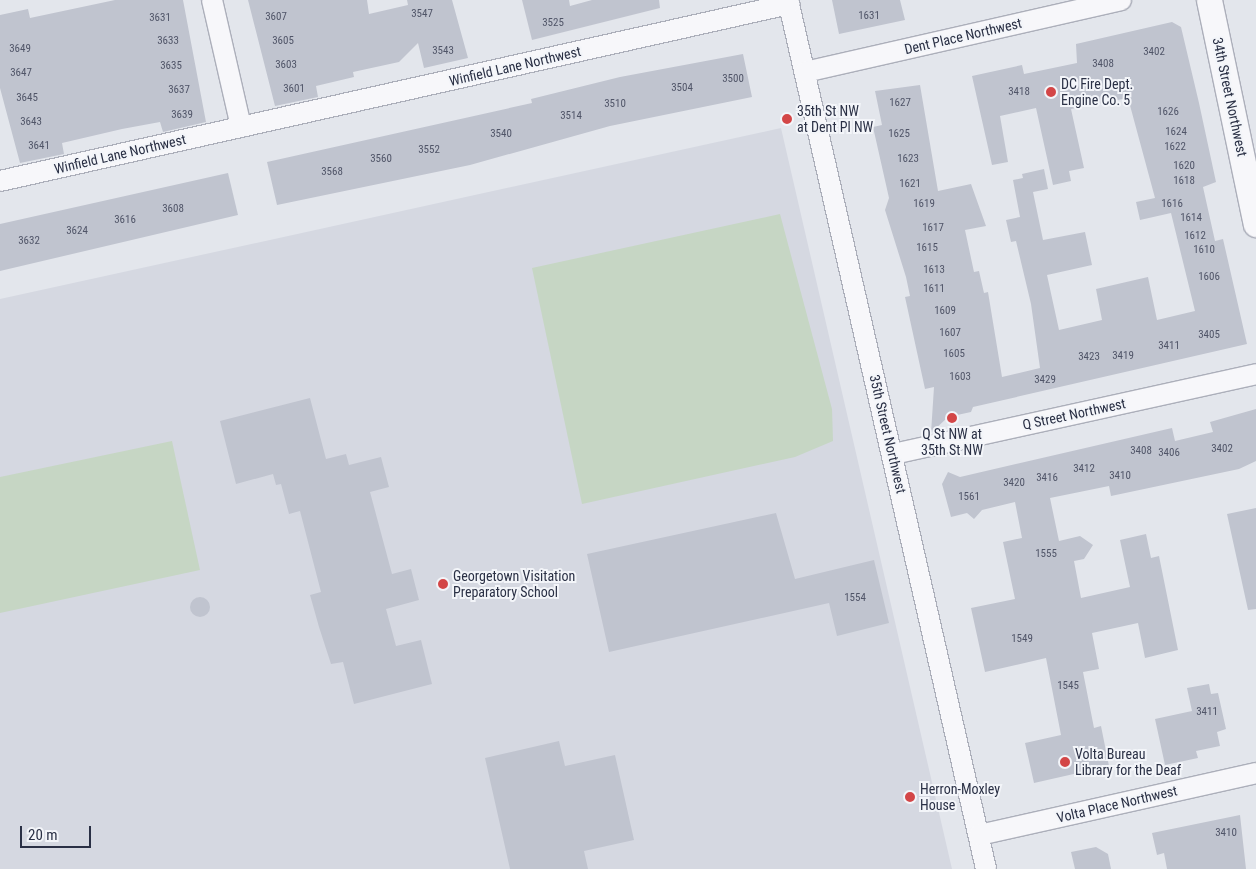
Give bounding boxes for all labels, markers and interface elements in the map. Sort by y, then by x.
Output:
house number: 3547 [411,7,433,21]
house number: 1631 [858,9,880,23]
house number: 3607 [265,10,287,24]
house number: 3631 [149,11,171,25]
street label: Dent Place Northwest [903,14,1023,58]
house number: 3525 [542,16,564,30]
house number: 3633 [157,34,179,48]
house number: 3605 [272,34,294,48]
street label: 34th Street Northwest [1209,36,1251,158]
house number: 3649 [9,42,31,56]
street label: Winfield Lane Northwest [447,43,583,89]
house number: 3543 [432,44,454,58]
house number: 3402 [1143,45,1165,59]
house number: 3408 [1092,57,1114,71]
house number: 3603 [275,58,297,72]
house number: 3635 [160,59,182,73]
house number: 3647 [10,66,32,80]
house number: 3500 [722,72,744,86]
place label: DC Fire Dept. Engine Co. 5 [1061,76,1133,108]
house number: 3504 [671,81,693,95]
house number: 3601 [283,82,305,96]
house number: 3637 [168,83,190,97]
house number: 3418 [1008,85,1030,99]
marker: DC Fire Dept. Engine Co. 5 [1045,86,1057,98]
house number: 3645 [16,91,38,105]
house number: 1627 [889,96,911,110]
house number: 3510 [604,97,626,111]
place label: 35th St NW at Dent Pl NW [797,103,873,136]
house number: 1626 [1157,105,1179,119]
house number: 3639 [171,108,193,122]
house number: 3514 [560,109,582,123]
marker: 35th St NW at Dent Pl NW [781,113,793,125]
house number: 3643 [20,115,42,129]
house number: 1624 [1165,125,1187,139]
house number: 3540 [490,127,512,141]
house number: 1625 [888,127,910,141]
street label: Winfield Lane Northwest [52,131,188,177]
house number: 3641 [28,139,50,153]
house number: 1622 [1164,140,1186,154]
house number: 3552 [418,143,440,157]
house number: 3560 [370,152,392,166]
house number: 1623 [897,152,919,166]
house number: 1620 [1173,159,1195,173]
house number: 3568 [321,165,343,179]
house number: 1618 [1173,174,1195,188]
house number: 1621 [899,177,921,191]
house number: 1619 [913,197,935,211]
house number: 1616 [1161,197,1183,211]
house number: 3608 [162,202,184,216]
house number: 1614 [1180,211,1202,225]
house number: 3616 [114,213,136,227]
house number: 1617 [922,221,944,235]
house number: 3624 [66,224,88,238]
house number: 1612 [1184,229,1206,243]
house number: 3632 [18,234,40,248]
house number: 1615 [916,241,938,255]
house number: 1610 [1193,243,1215,257]
house number: 1613 [923,263,945,277]
house number: 1606 [1198,270,1220,284]
house number: 1611 [923,282,945,296]
house number: 1609 [934,304,956,318]
house number: 1607 [939,326,961,340]
house number: 3405 [1198,328,1220,342]
house number: 3411 [1158,339,1180,353]
house number: 1605 [943,347,965,361]
house number: 3419 [1112,349,1134,363]
house number: 3423 [1078,350,1100,364]
house number: 1603 [949,370,971,384]
street label: 35th Street Northwest [866,373,910,495]
house number: 3429 [1034,373,1056,387]
street label: Q Street Northwest [1021,395,1127,433]
marker: Q St NW at 35th St NW [946,412,958,424]
place label: Q St NW at 35th St NW [921,426,983,458]
house number: 3402 [1211,442,1233,456]
house number: 3408 [1130,444,1152,458]
house number: 3406 [1158,446,1180,460]
house number: 3412 [1073,462,1095,476]
house number: 3410 [1109,469,1131,483]
house number: 3416 [1036,471,1058,485]
house number: 3420 [1003,476,1025,490]
house number: 1561 [958,490,980,504]
house number: 1555 [1035,547,1057,561]
place label: Georgetown Visitation Preparatory School [453,568,575,600]
marker: Georgetown Visitation Preparatory School [437,578,449,590]
house number: 1554 [844,591,866,605]
house number: 1549 [1011,632,1033,646]
house number: 1545 [1057,679,1079,693]
house number: 3411 [1196,705,1218,719]
place label: Volta Bureau Library for the Deaf [1075,746,1181,779]
marker: Volta Bureau Library for the Deaf [1059,756,1071,768]
place label: Herron-Moxley House [920,781,1000,814]
street label: Volta Place Northwest [1055,782,1179,826]
marker: Herron-Moxley House [904,791,916,803]
scale bar [22,816,94,848]
text: 20 m [28,826,58,844]
house number: 3410 [1215,826,1237,840]

